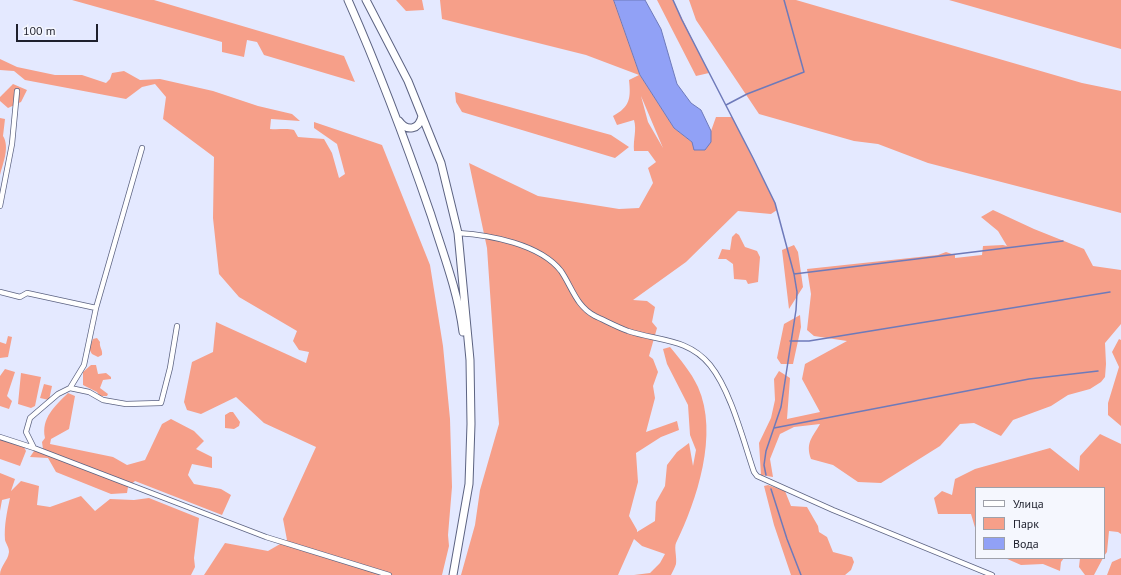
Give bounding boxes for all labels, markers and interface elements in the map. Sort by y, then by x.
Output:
scale bar [18,16,100,42]
text: 100 m [23,23,56,38]
legend [975,487,1105,559]
text: Улица [1013,496,1044,511]
text: Парк [1013,516,1039,531]
text: Вода [1013,536,1039,551]

